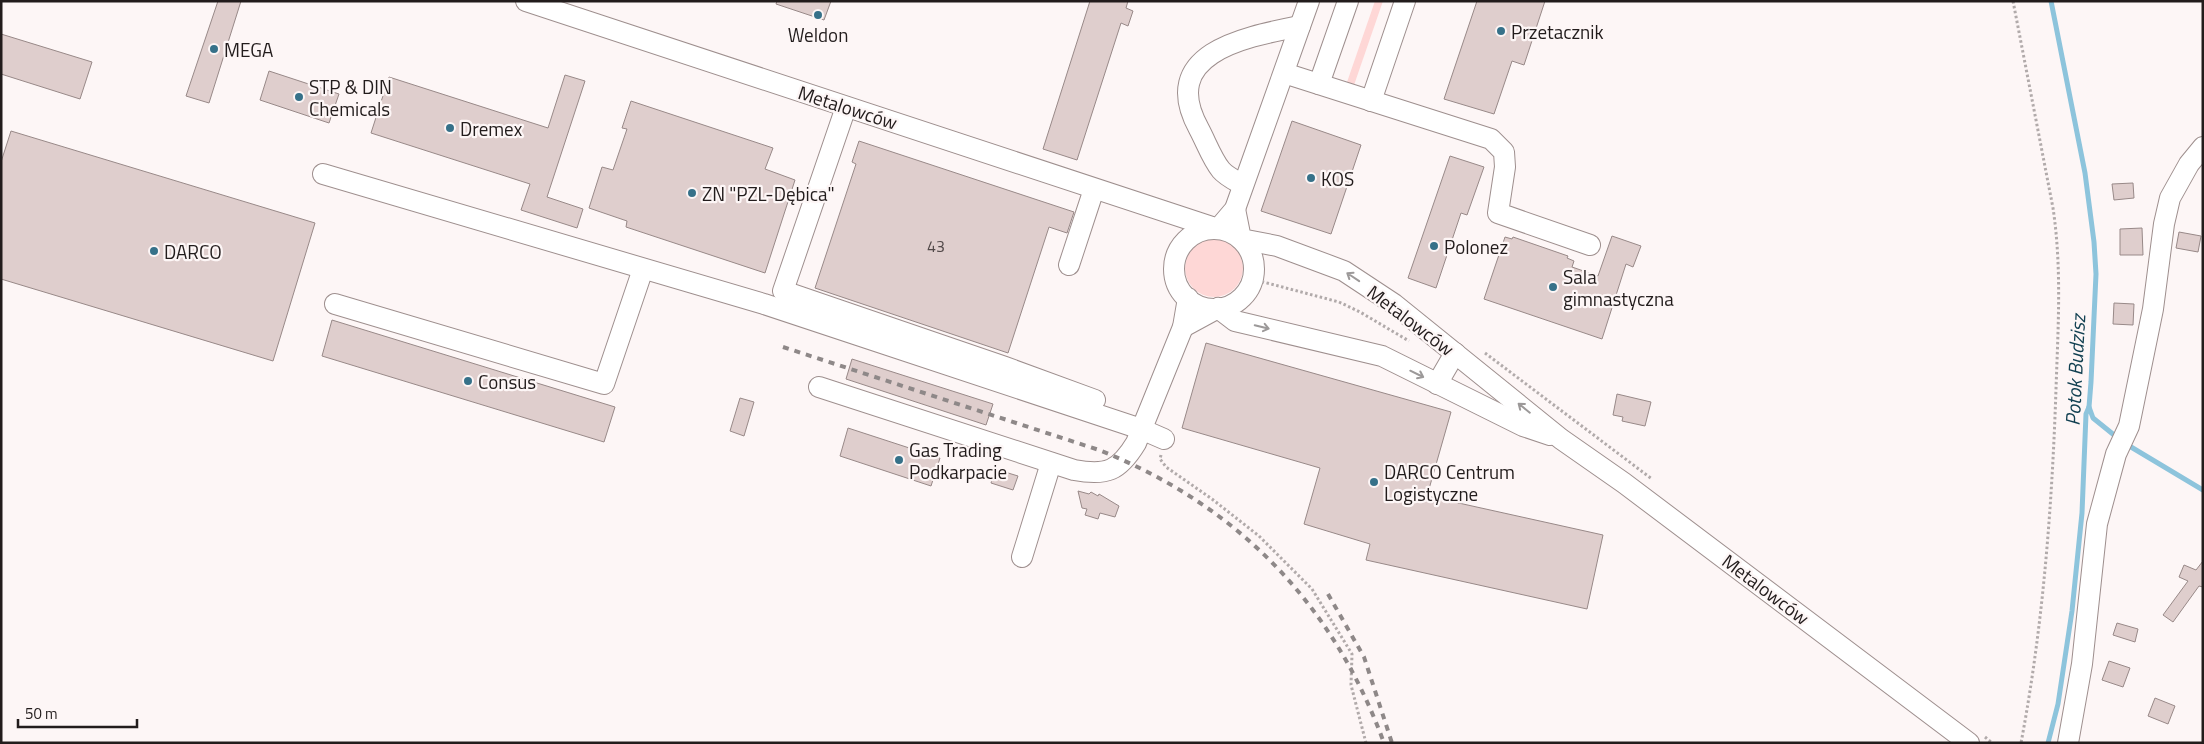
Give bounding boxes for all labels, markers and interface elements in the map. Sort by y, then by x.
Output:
marker: Weldon [812,9,824,21]
place label: Przetacznik [1511,17,1604,46]
place label: Weldon [788,20,848,49]
marker: Przetacznik [1495,25,1507,37]
place label: MEGA [224,35,273,64]
marker: MEGA [208,43,220,55]
place label: STP & DIN Chemicals [309,72,392,123]
street label: Metalowców [795,77,901,137]
marker: STP & DIN Chemicals [293,91,305,103]
place label: Dremex [460,114,523,143]
marker: Dremex [444,122,456,134]
place label: KOS [1321,164,1354,193]
marker: KOS [1305,172,1317,184]
place label: ZN "PZL-Dębica" [702,179,835,208]
marker: ZN "PZL-Dębica" [686,187,698,199]
place label: Polonez [1444,232,1508,261]
house number: 43 [927,234,945,258]
place label: DARCO [164,237,222,266]
marker: Polonez [1428,240,1440,252]
marker: DARCO [148,245,160,257]
place label: Sala gimnastyczna [1563,262,1674,313]
one-way arrow [1347,272,1361,282]
street label: Metalowców [1361,277,1461,363]
marker: Sala gimnastyczna [1547,281,1559,293]
water label: Potok Budzisz [2057,312,2093,426]
one-way arrow [1253,323,1269,332]
place label: Consus [478,367,536,396]
one-way arrow [1409,369,1424,379]
marker: Consus [462,375,474,387]
one-way arrow [1518,403,1531,414]
place label: Gas Trading Podkarpacie [909,435,1007,486]
marker: Gas Trading Podkarpacie [893,454,905,466]
place label: DARCO Centrum Logistyczne [1384,457,1515,508]
marker: DARCO Centrum Logistyczne [1368,476,1380,488]
street label: Metalowców [1716,546,1816,632]
scale bar [18,696,136,728]
text: 50 m [25,702,58,725]

